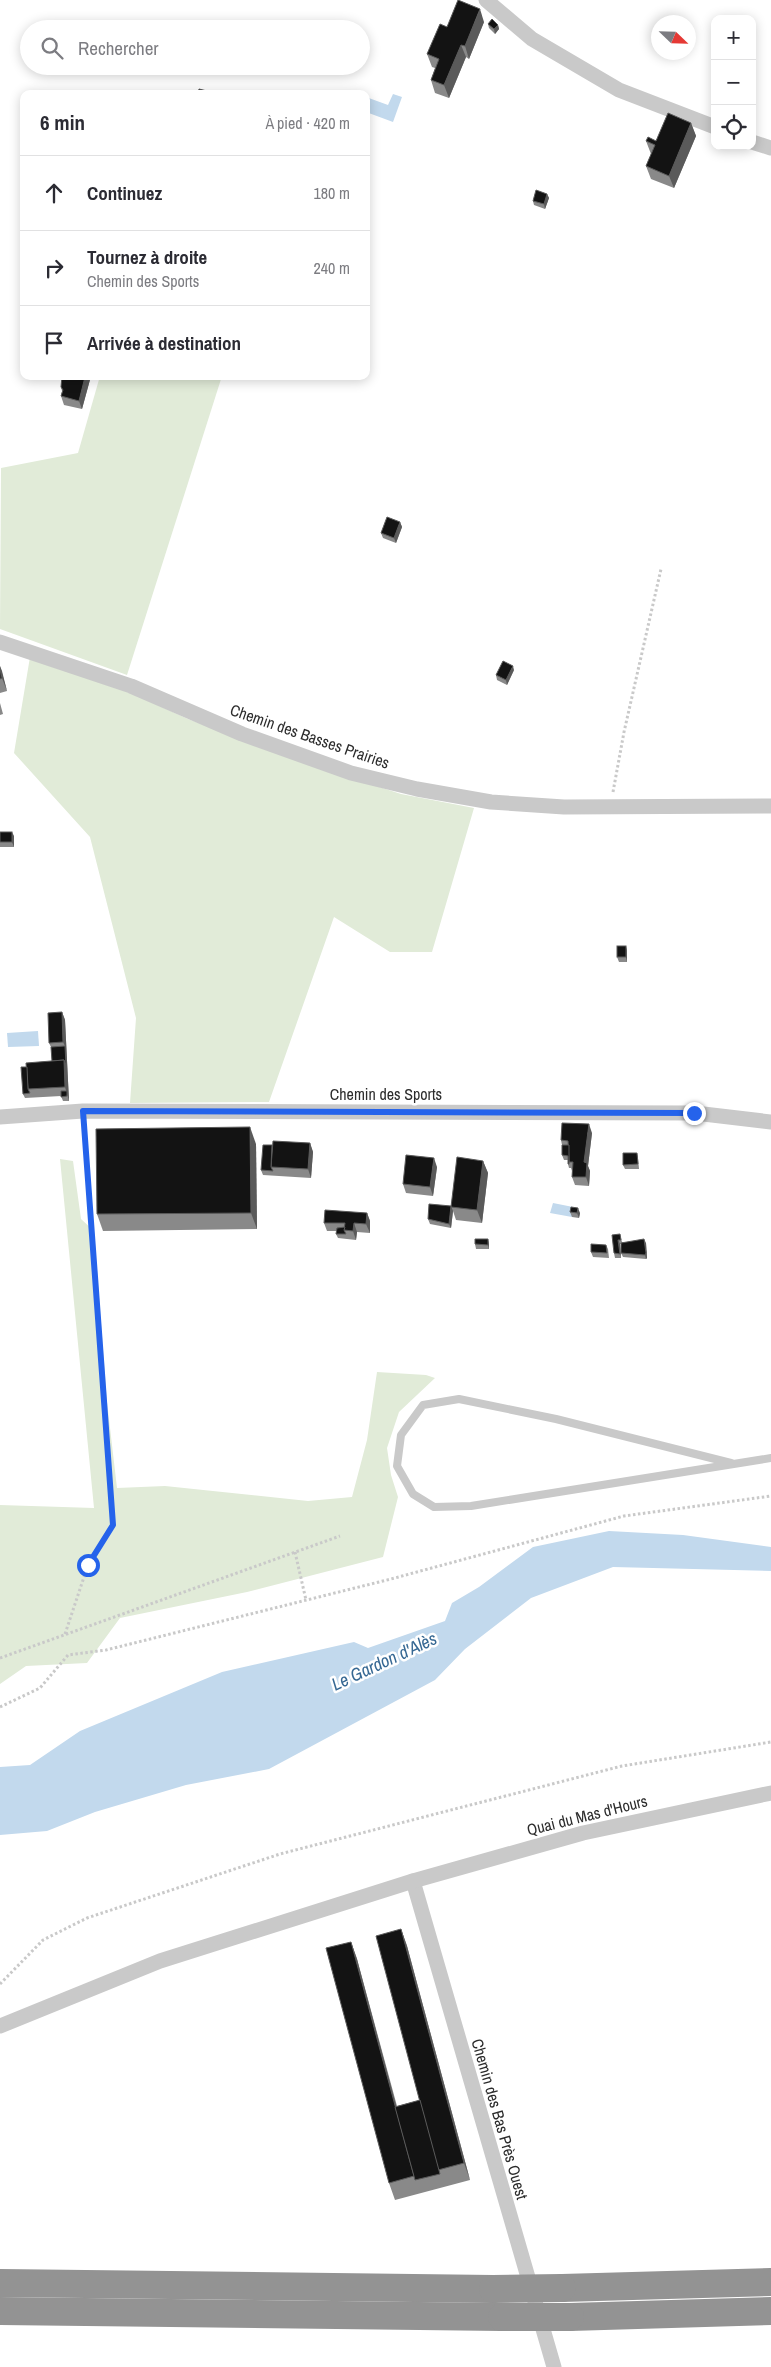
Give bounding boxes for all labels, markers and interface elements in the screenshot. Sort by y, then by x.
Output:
north arrow [651,15,696,60]
map controls [711,15,756,150]
button: + [711,15,756,60]
search box [20,20,370,75]
icon: search [38,34,66,62]
text: Rechercher [78,35,159,61]
button: − [711,60,756,105]
button: locate [711,105,756,150]
text: 6 min [40,108,85,137]
text: À pied · 420 m [265,112,350,134]
icon: ahead [40,179,68,207]
text: Continuez [87,180,162,206]
text: 180 m [314,182,350,204]
text: Tournez à droite [87,244,207,270]
icon: right [40,254,68,282]
text: 240 m [314,257,350,279]
text: Chemin des Sports [87,270,199,292]
icon: arrive [40,329,68,357]
text: Arrivée à destination [87,330,241,356]
street label: Chemin des Basses Prairies [227,698,393,774]
street label: Chemin des Sports [330,1083,442,1105]
route end [683,1102,706,1125]
route start [77,1554,100,1577]
water label: Le Gardon d'Alès [327,1626,441,1696]
street label: Quai du Mas d'Hours [524,1789,650,1841]
street label: Chemin des Bas Près Ouest [467,2036,534,2202]

